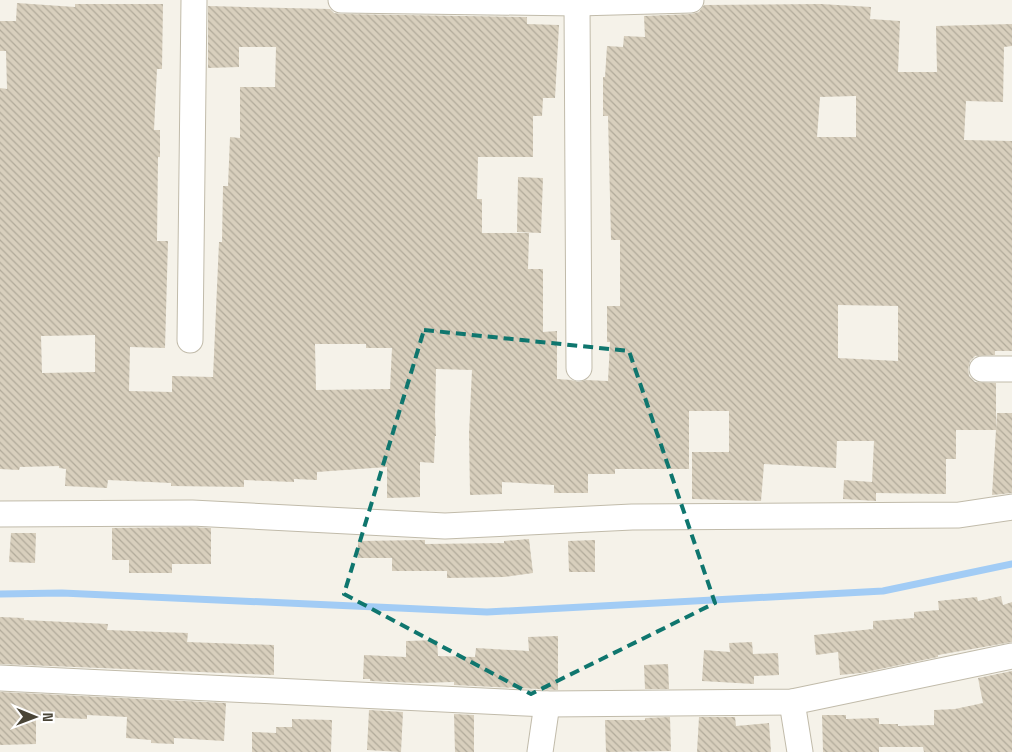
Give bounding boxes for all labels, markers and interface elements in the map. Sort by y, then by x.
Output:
north arrow [10,692,60,742]
text: N [39,712,57,722]

